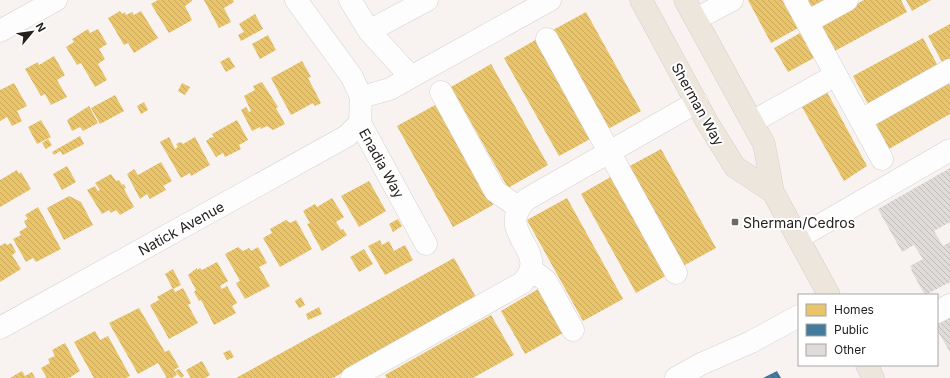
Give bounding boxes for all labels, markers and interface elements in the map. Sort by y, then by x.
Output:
north arrow [12,12,52,52]
text: N [33,20,49,34]
street label: Sherman Way [668,60,728,148]
street label: Enadia Way [356,125,408,201]
street label: Natick Avenue [135,197,227,259]
place label: Sherman/Cedros [743,214,855,231]
marker: Sherman/Cedros [730,217,740,227]
legend [798,294,938,366]
text: Homes [834,302,874,317]
text: Public [834,322,869,337]
text: Other [834,342,866,357]

